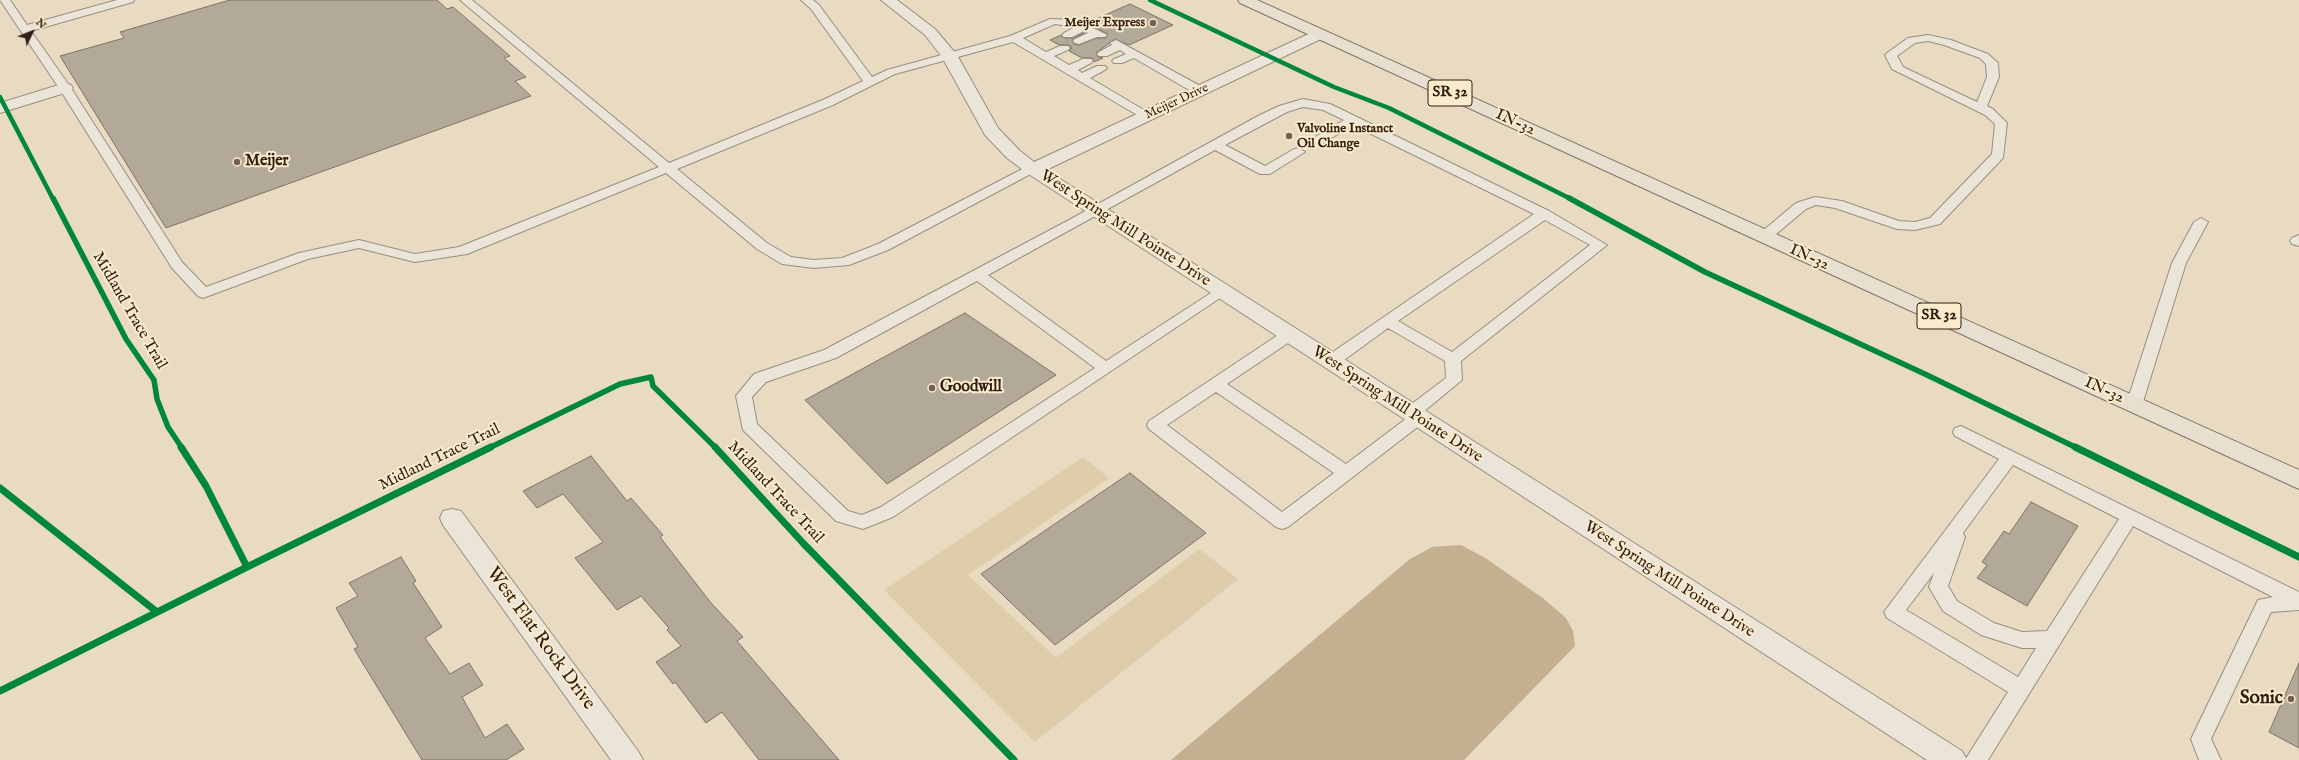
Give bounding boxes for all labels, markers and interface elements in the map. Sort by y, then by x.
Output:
north arrow [12,12,52,52]
place label: Meijer Express [1065,15,1145,31]
text: N [32,16,49,32]
marker: Meijer Express [1148,18,1158,28]
street label: Meijer Drive [1143,80,1211,124]
road number: SR 32 [1428,80,1472,106]
street label: IN-32 [1492,106,1538,140]
place label: Valvoline Instanct Oil Change [1297,121,1393,152]
marker: Valvoline Instanct Oil Change [1284,131,1294,141]
place label: Meijer [245,152,288,172]
marker: Meijer [232,157,242,167]
street label: West Spring Mill Pointe Drive [1036,167,1214,291]
street label: IN-32 [1786,241,1832,275]
street label: Midland Trace Trail [88,249,170,373]
road number: SR 32 [1917,303,1961,329]
street label: West Spring Mill Pointe Drive [1308,343,1486,467]
street label: IN-32 [2081,374,2127,408]
place label: Goodwill [940,378,1002,398]
marker: Goodwill [927,383,937,393]
street label: Midland Trace Trail [376,420,504,496]
street label: Midland Trace Trail [723,438,827,548]
street label: West Spring Mill Pointe Drive [1580,518,1758,642]
street label: West Flat Rock Drive [481,563,599,715]
place label: Sonic [2240,688,2283,710]
marker: Sonic [2286,694,2296,704]

